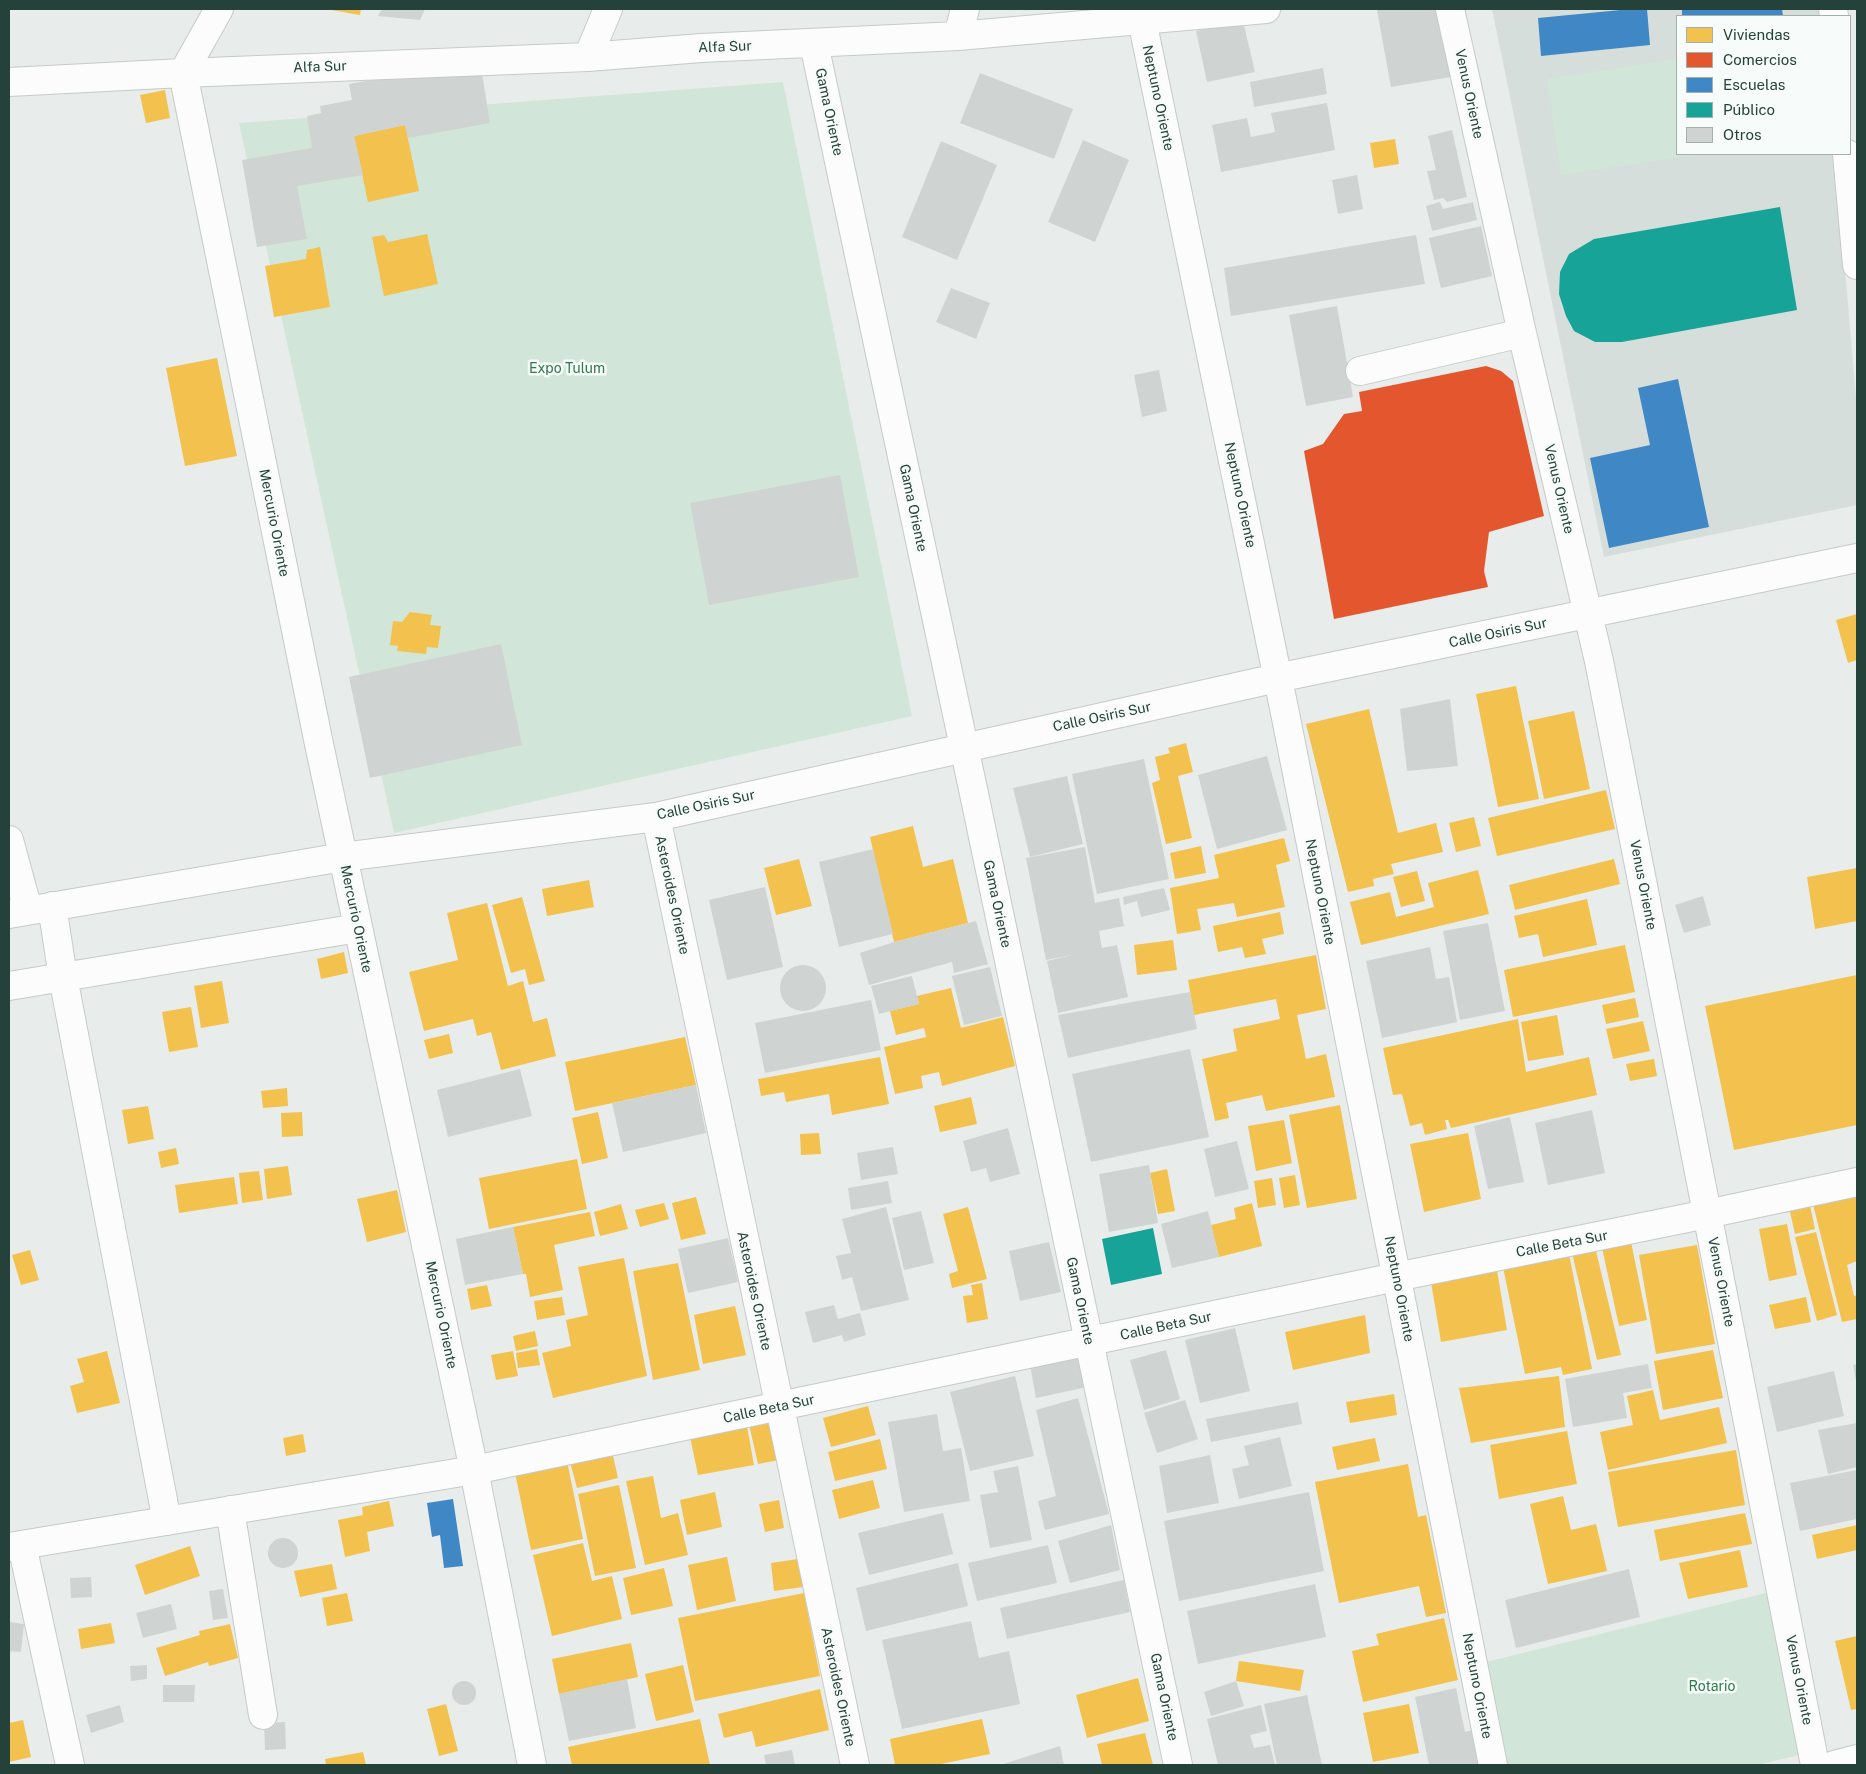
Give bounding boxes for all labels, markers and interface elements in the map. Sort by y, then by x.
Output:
legend [1676,15,1851,155]
text: Viviendas [1723,26,1790,43]
street label: Alfa Sur [698,38,752,56]
street label: Neptuno Oriente [1139,44,1177,152]
street label: Venus Oriente [1451,48,1487,140]
text: Comercios [1723,51,1797,68]
street label: Alfa Sur [293,58,347,76]
street label: Gama Oriente [812,67,846,157]
text: Escuelas [1723,76,1785,93]
text: Público [1723,101,1775,118]
text: Otros [1723,126,1762,143]
park label: Expo Tulum [529,361,605,377]
street label: Neptuno Oriente [1221,441,1259,549]
street label: Venus Oriente [1541,443,1577,535]
street label: Gama Oriente [896,463,930,553]
street label: Mercurio Oriente [255,468,293,578]
street label: Calle Osiris Sur [1447,614,1549,652]
street label: Calle Osiris Sur [1051,698,1153,736]
street label: Calle Osiris Sur [655,786,757,824]
street label: Asteroides Oriente [651,834,693,956]
street label: Neptuno Oriente [1302,838,1338,946]
street label: Venus Oriente [1626,839,1660,931]
street label: Gama Oriente [980,859,1014,949]
street label: Mercurio Oriente [336,864,376,974]
street label: Calle Beta Sur [1515,1227,1609,1261]
street label: Asteroides Oriente [733,1230,775,1352]
street label: Neptuno Oriente [1381,1235,1417,1343]
street label: Venus Oriente [1704,1236,1738,1328]
street label: Gama Oriente [1063,1256,1097,1346]
street label: Mercurio Oriente [421,1260,461,1370]
street label: Calle Beta Sur [1119,1308,1213,1344]
street label: Calle Beta Sur [722,1391,816,1427]
street label: Asteroides Oriente [817,1626,859,1748]
street label: Neptuno Oriente [1459,1632,1495,1740]
street label: Venus Oriente [1782,1634,1816,1726]
street label: Gama Oriente [1147,1652,1181,1742]
park label: Rotario [1689,1679,1735,1695]

